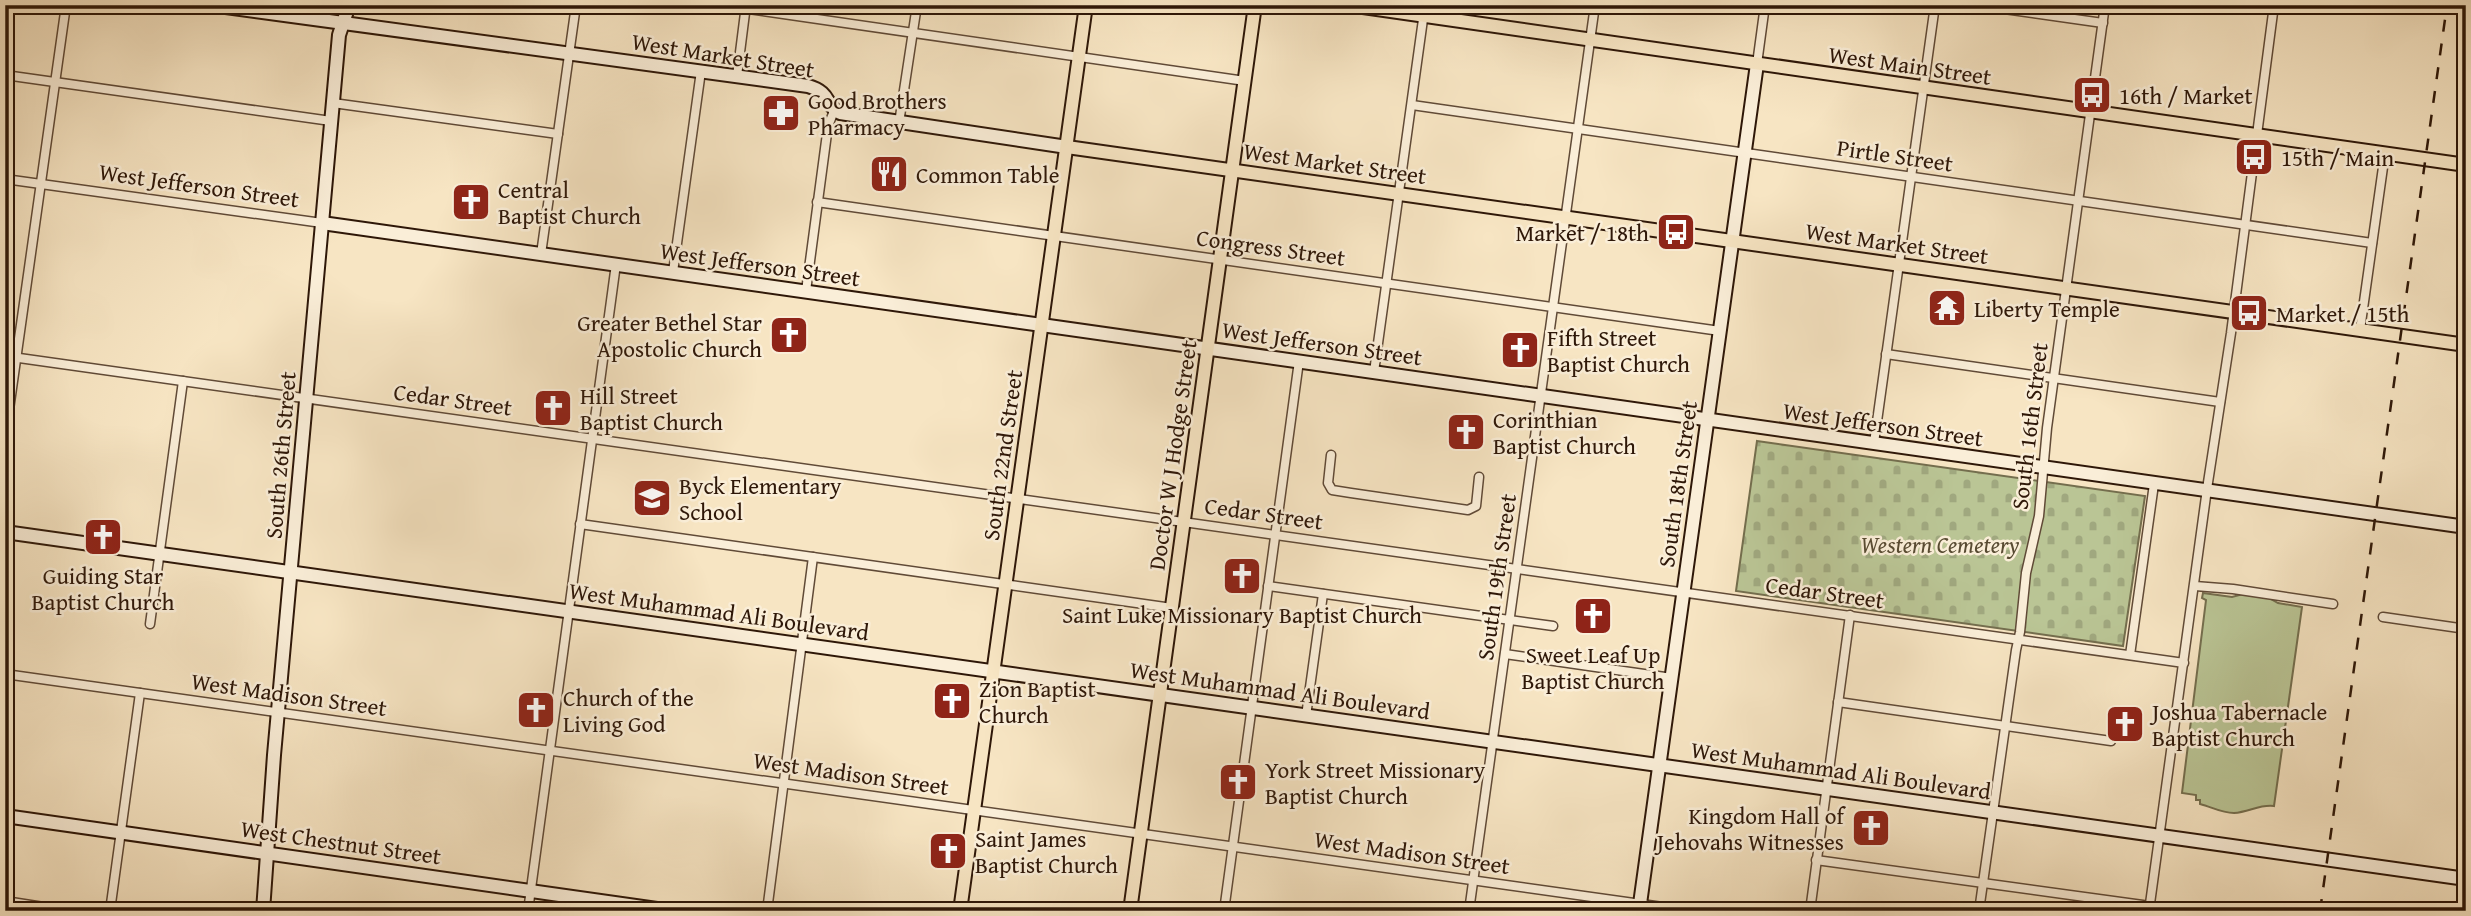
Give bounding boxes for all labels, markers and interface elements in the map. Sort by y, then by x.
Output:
street label: West Market Street [629,24,817,86]
street label: West Main Street [1826,37,1994,93]
bus stop icon: 16th / Market [2071,74,2113,116]
place label: 16th / Market [2119,79,2253,112]
place label: Good Brothers Pharmacy [808,84,947,143]
pharmacy icon: Good Brothers Pharmacy [760,92,802,134]
street label: Pirtle Street [1835,131,1955,179]
street label: West Market Street [1241,134,1429,192]
bus stop icon: 15th / Main [2233,136,2275,178]
place label: 15th / Main [2281,141,2394,174]
restaurant icon: Common Table [868,153,910,195]
street label: West Jefferson Street [97,155,301,215]
place label: Common Table [916,158,1060,191]
place label: Central Baptist Church [498,173,641,232]
church icon: Central Baptist Church [450,181,492,223]
bus stop icon: Market / 18th [1655,211,1697,253]
street label: West Market Street [1803,214,1991,272]
place label: Market / 18th [1516,216,1649,249]
street label: Congress Street [1194,220,1348,274]
street label: West Jefferson Street [658,234,862,294]
temple icon: Liberty Temple [1926,287,1968,329]
place label: Liberty Temple [1974,292,2120,325]
bus stop icon: Market / 15th [2228,292,2270,334]
place label: Market / 15th [2276,297,2410,330]
place label: Greater Bethel Star Apostolic Church [577,306,763,365]
street label: West Jefferson Street [1220,313,1424,373]
church icon: Greater Bethel Star Apostolic Church [768,314,810,356]
place label: Fifth Street Baptist Church [1547,321,1690,380]
church icon: Fifth Street Baptist Church [1499,329,1541,371]
street label: Doctor W J Hodge Street [1140,338,1204,572]
street label: South 16th Street [2002,341,2056,511]
street label: South 22nd Street [974,367,1030,543]
street label: South 26th Street [256,370,304,540]
street label: Cedar Street [392,374,514,424]
place label: Hill Street Baptist Church [580,379,723,438]
church icon: Hill Street Baptist Church [532,387,574,429]
street label: West Jefferson Street [1781,394,1985,454]
street label: South 18th Street [1649,399,1705,569]
place label: Corinthian Baptist Church [1493,403,1636,462]
church icon: Corinthian Baptist Church [1445,411,1487,453]
place label: Byck Elementary School [679,469,842,528]
school or university icon: Byck Elementary School [631,477,673,519]
street label: Cedar Street [1203,488,1325,538]
street label: South 19th Street [1468,492,1524,662]
church icon: Guiding Star Baptist Church [82,516,124,558]
park label: Western Cemetery [1861,528,2020,561]
church icon: Saint Luke Missionary Baptist Church [1221,555,1263,597]
place label: Guiding Star Baptist Church [32,559,175,618]
street label: Cedar Street [1764,567,1886,617]
street label: West Muhammad Ali Boulevard [567,574,872,648]
church icon: Sweet Leaf Up Baptist Church [1572,595,1614,637]
place label: Saint Luke Missionary Baptist Church [1062,598,1422,631]
place label: Sweet Leaf Up Baptist Church [1522,638,1665,697]
street label: West Muhammad Ali Boulevard [1128,653,1433,727]
street label: West Madison Street [189,664,389,724]
place label: Zion Baptist Church [979,672,1096,731]
church icon: Zion Baptist Church [931,680,973,722]
place label: Church of the Living God [563,681,694,740]
church icon: Church of the Living God [515,689,557,731]
place label: Joshua Tabernacle Baptist Church [2149,695,2327,754]
church icon: Joshua Tabernacle Baptist Church [2104,703,2146,745]
street label: West Muhammad Ali Boulevard [1689,733,1994,807]
street label: West Madison Street [751,743,951,803]
place label: York Street Missionary Baptist Church [1265,753,1486,812]
church icon: York Street Missionary Baptist Church [1217,761,1259,803]
place label: Kingdom Hall of Jehovahs Witnesses [1654,799,1847,858]
church icon: Kingdom Hall of Jehovahs Witnesses [1850,807,1892,849]
street label: West Chestnut Street [239,812,443,872]
place label: Saint James Baptist Church [975,822,1118,881]
street label: West Madison Street [1312,822,1512,882]
church icon: Saint James Baptist Church [927,830,969,872]

